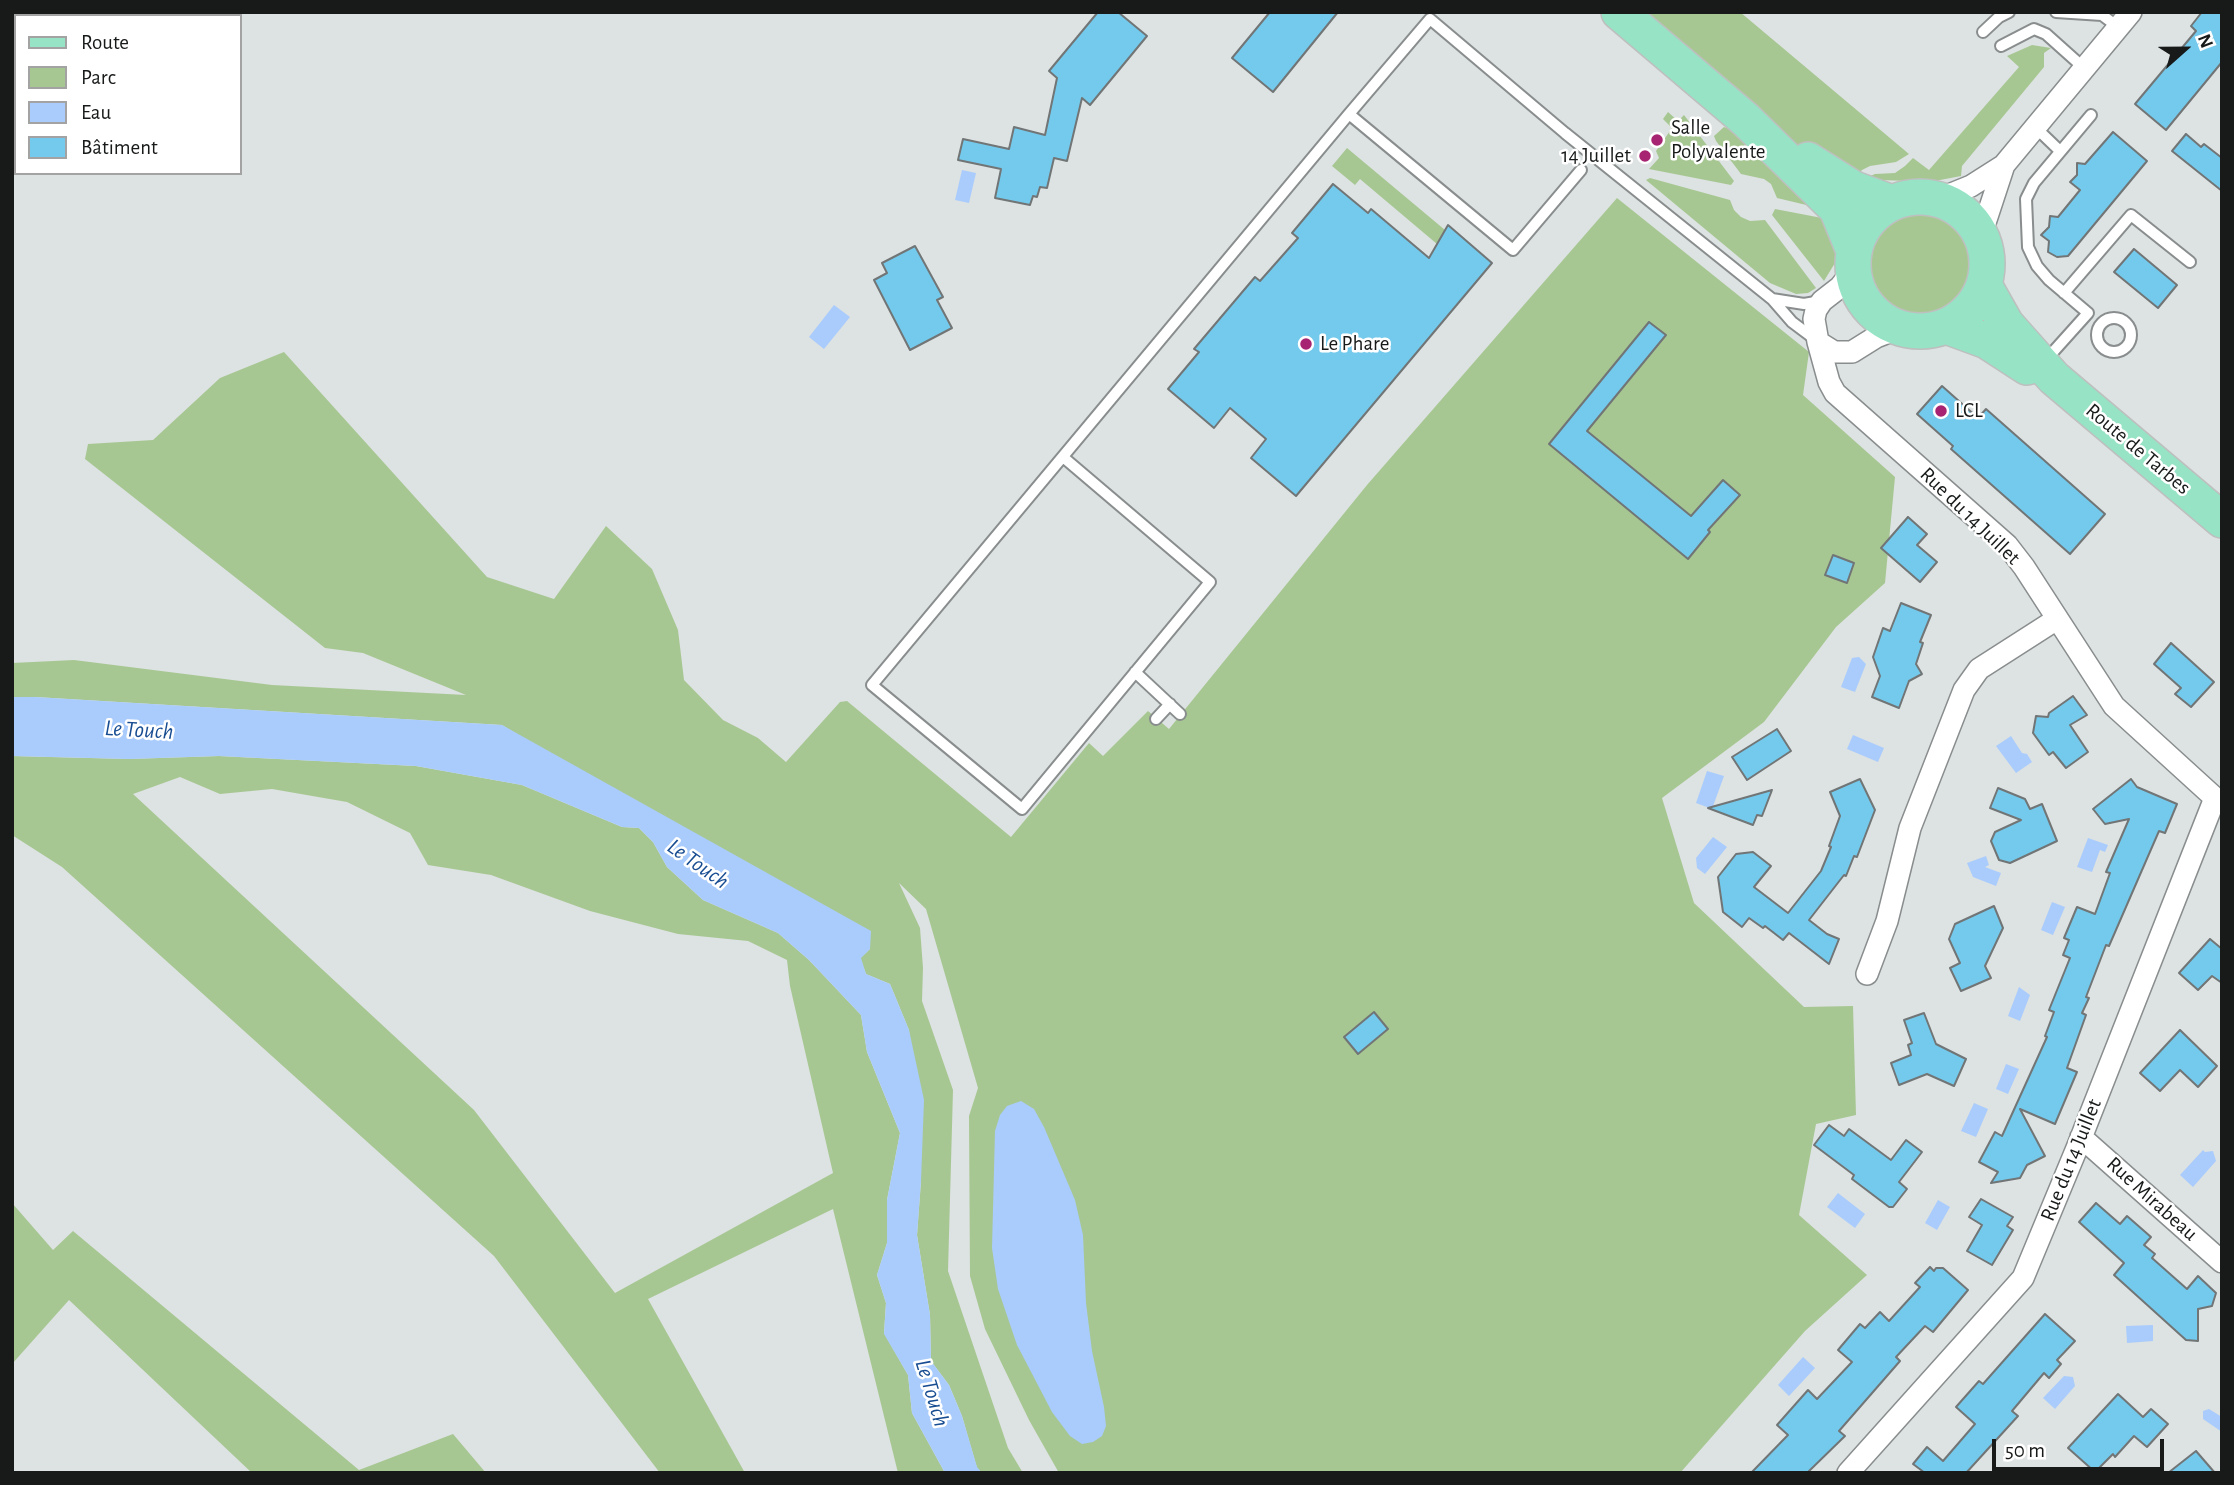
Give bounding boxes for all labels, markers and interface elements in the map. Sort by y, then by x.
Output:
legend [14,14,242,175]
north arrow [2150,14,2220,84]
text: Route [81,32,129,53]
text: N [2194,32,2216,51]
text: Parc [81,67,116,88]
text: Eau [81,102,111,123]
place label: Salle Polyvalente [1671,115,1766,165]
marker: Salle Polyvalente [1649,132,1665,148]
text: Bâtiment [81,137,158,158]
place label: 14 Juillet [1561,143,1631,169]
marker: 14 Juillet [1637,148,1653,164]
place label: Le Phare [1320,331,1389,357]
marker: Le Phare [1298,336,1314,352]
place label: LCL [1955,398,1983,424]
street label: Route de Tarbes [2081,398,2195,500]
marker: LCL [1933,403,1949,419]
street label: Rue du 14 Juillet [1915,462,2025,570]
water label: Le Touch [104,714,174,746]
water label: Le Touch [662,833,734,895]
street label: Rue du 14 Juillet [2035,1095,2107,1225]
street label: Rue Mirabeau [2101,1152,2203,1246]
water label: Le Touch [909,1356,955,1430]
scale bar [1996,1426,2168,1470]
text: 50 m [2005,1440,2045,1461]

